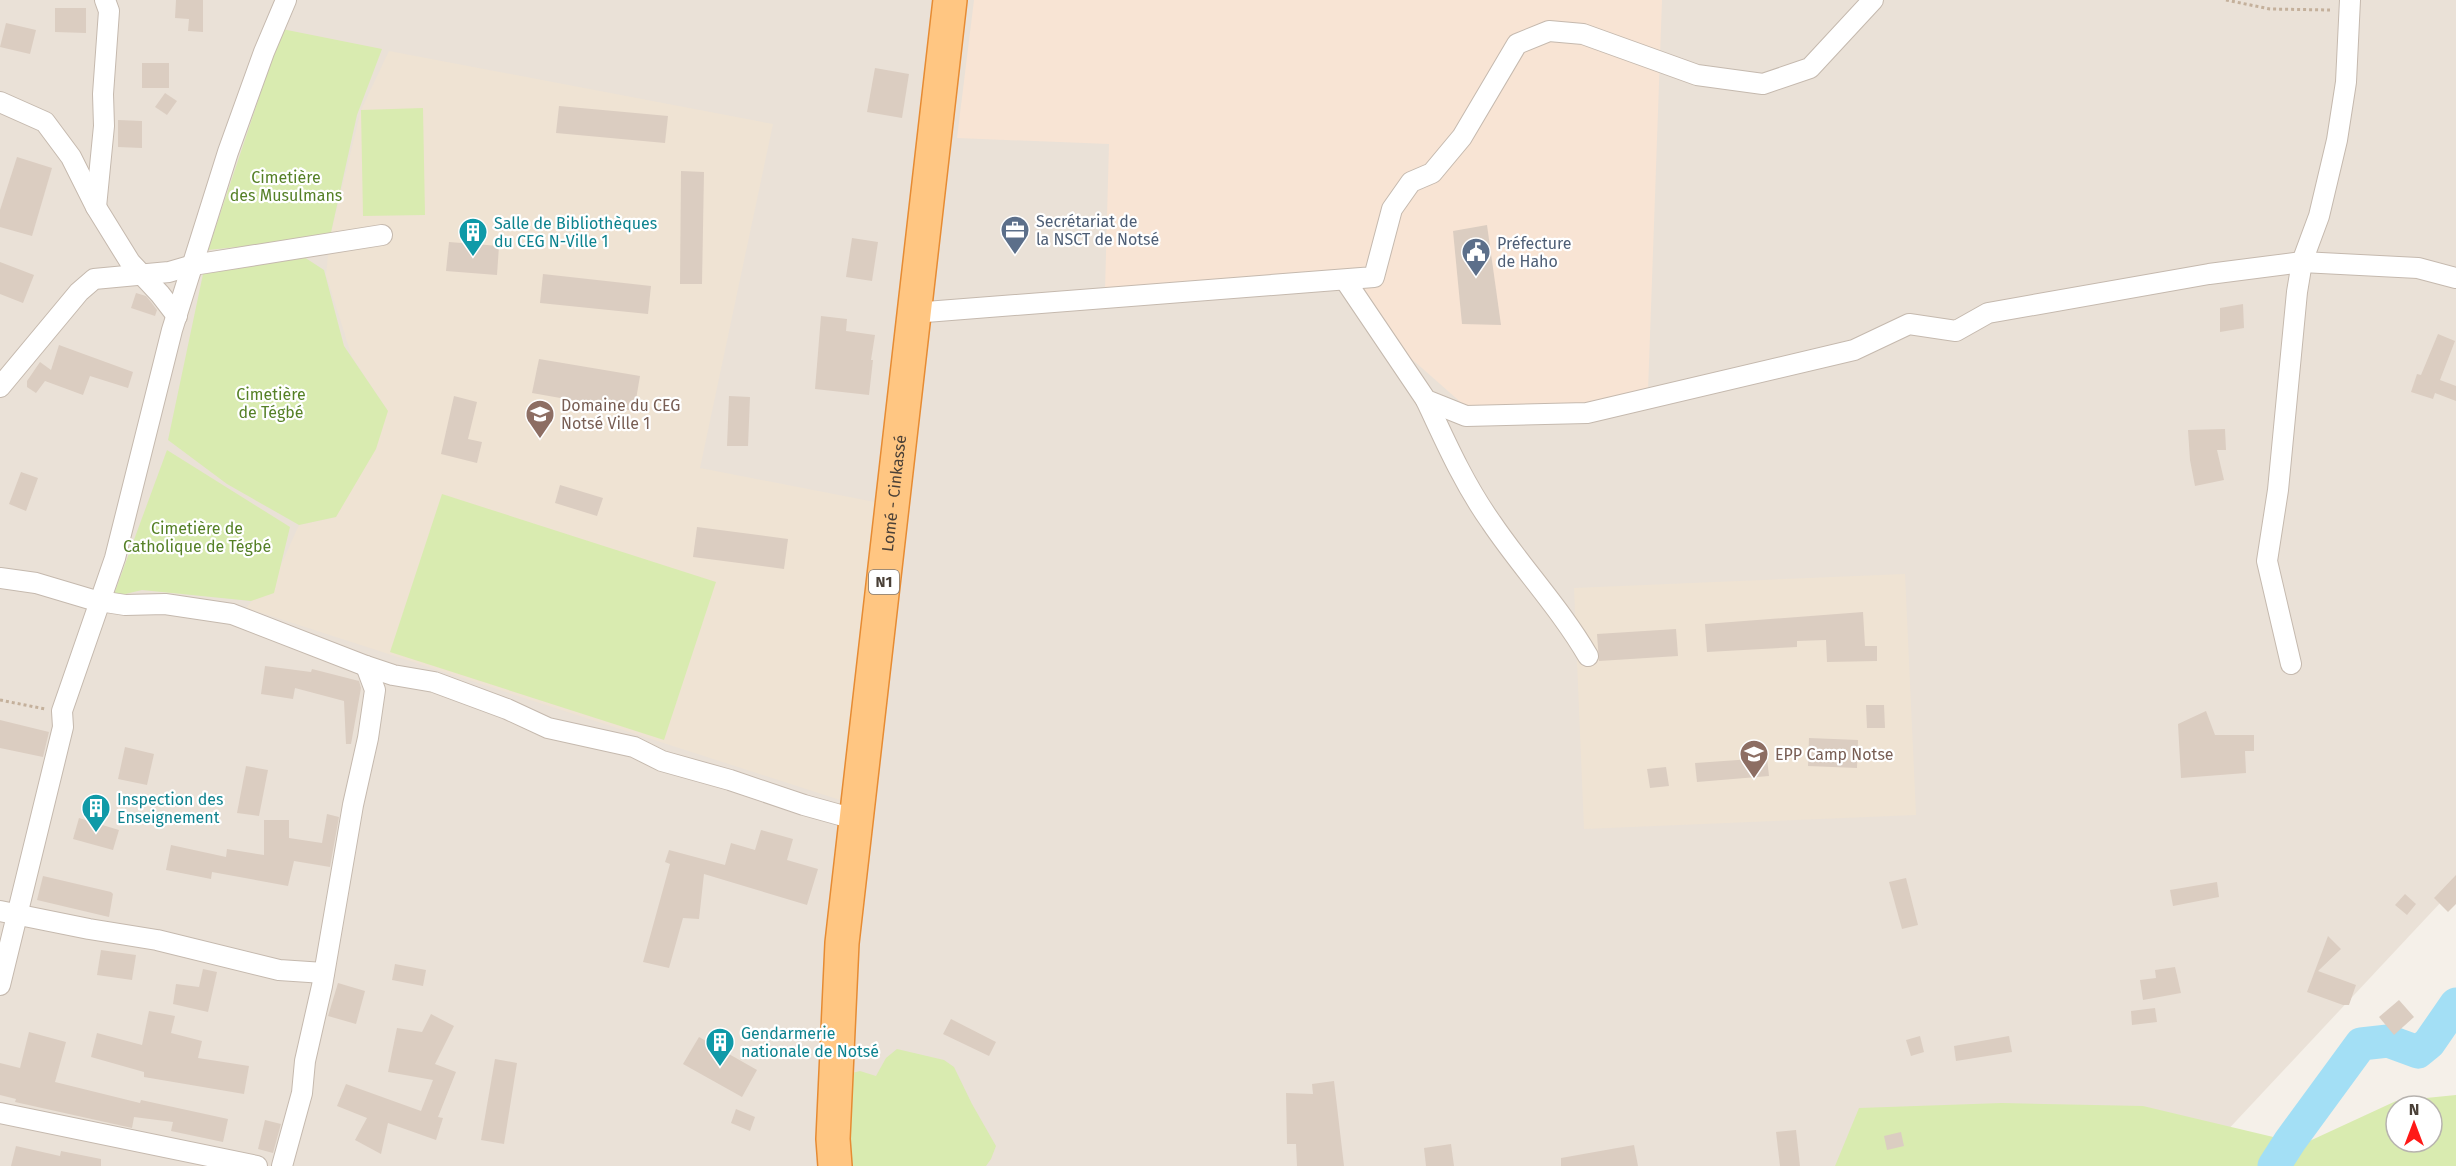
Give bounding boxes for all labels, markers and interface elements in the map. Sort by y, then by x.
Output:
park label: Cimetière des Musulmans [230,168,342,205]
place label: Secrétariat de la NSCT de Notsé [1036,212,1159,249]
place label: Salle de Bibliothèques du CEG N-Ville 1 [494,214,657,251]
office icon: Secrétariat de la NSCT de Notsé [999,214,1031,256]
building icon: Salle de Bibliothèques du CEG N-Ville 1 [457,216,489,258]
place label: Préfecture de Haho [1497,234,1571,271]
public building icon: Préfecture de Haho [1460,236,1492,278]
park label: Cimetière de Tégbé [236,385,306,422]
place label: Domaine du CEG Notsé Ville 1 [561,396,680,433]
school or university icon: Domaine du CEG Notsé Ville 1 [524,398,556,440]
street label: Lomé - Cinkassé [878,434,910,553]
park label: Cimetière de Catholique de Tégbé [123,519,271,556]
road number: N1 [869,570,899,594]
school or university icon: EPP Camp Notse [1738,738,1770,780]
place label: EPP Camp Notse [1775,745,1894,764]
place label: Inspection des Enseignement [117,790,223,827]
building icon: Inspection des Enseignement [80,792,112,834]
place label: Gendarmerie nationale de Notsé [741,1024,879,1061]
building icon: Gendarmerie nationale de Notsé [704,1026,736,1068]
north arrow [2384,1094,2444,1154]
text: N [2409,1100,2419,1119]

